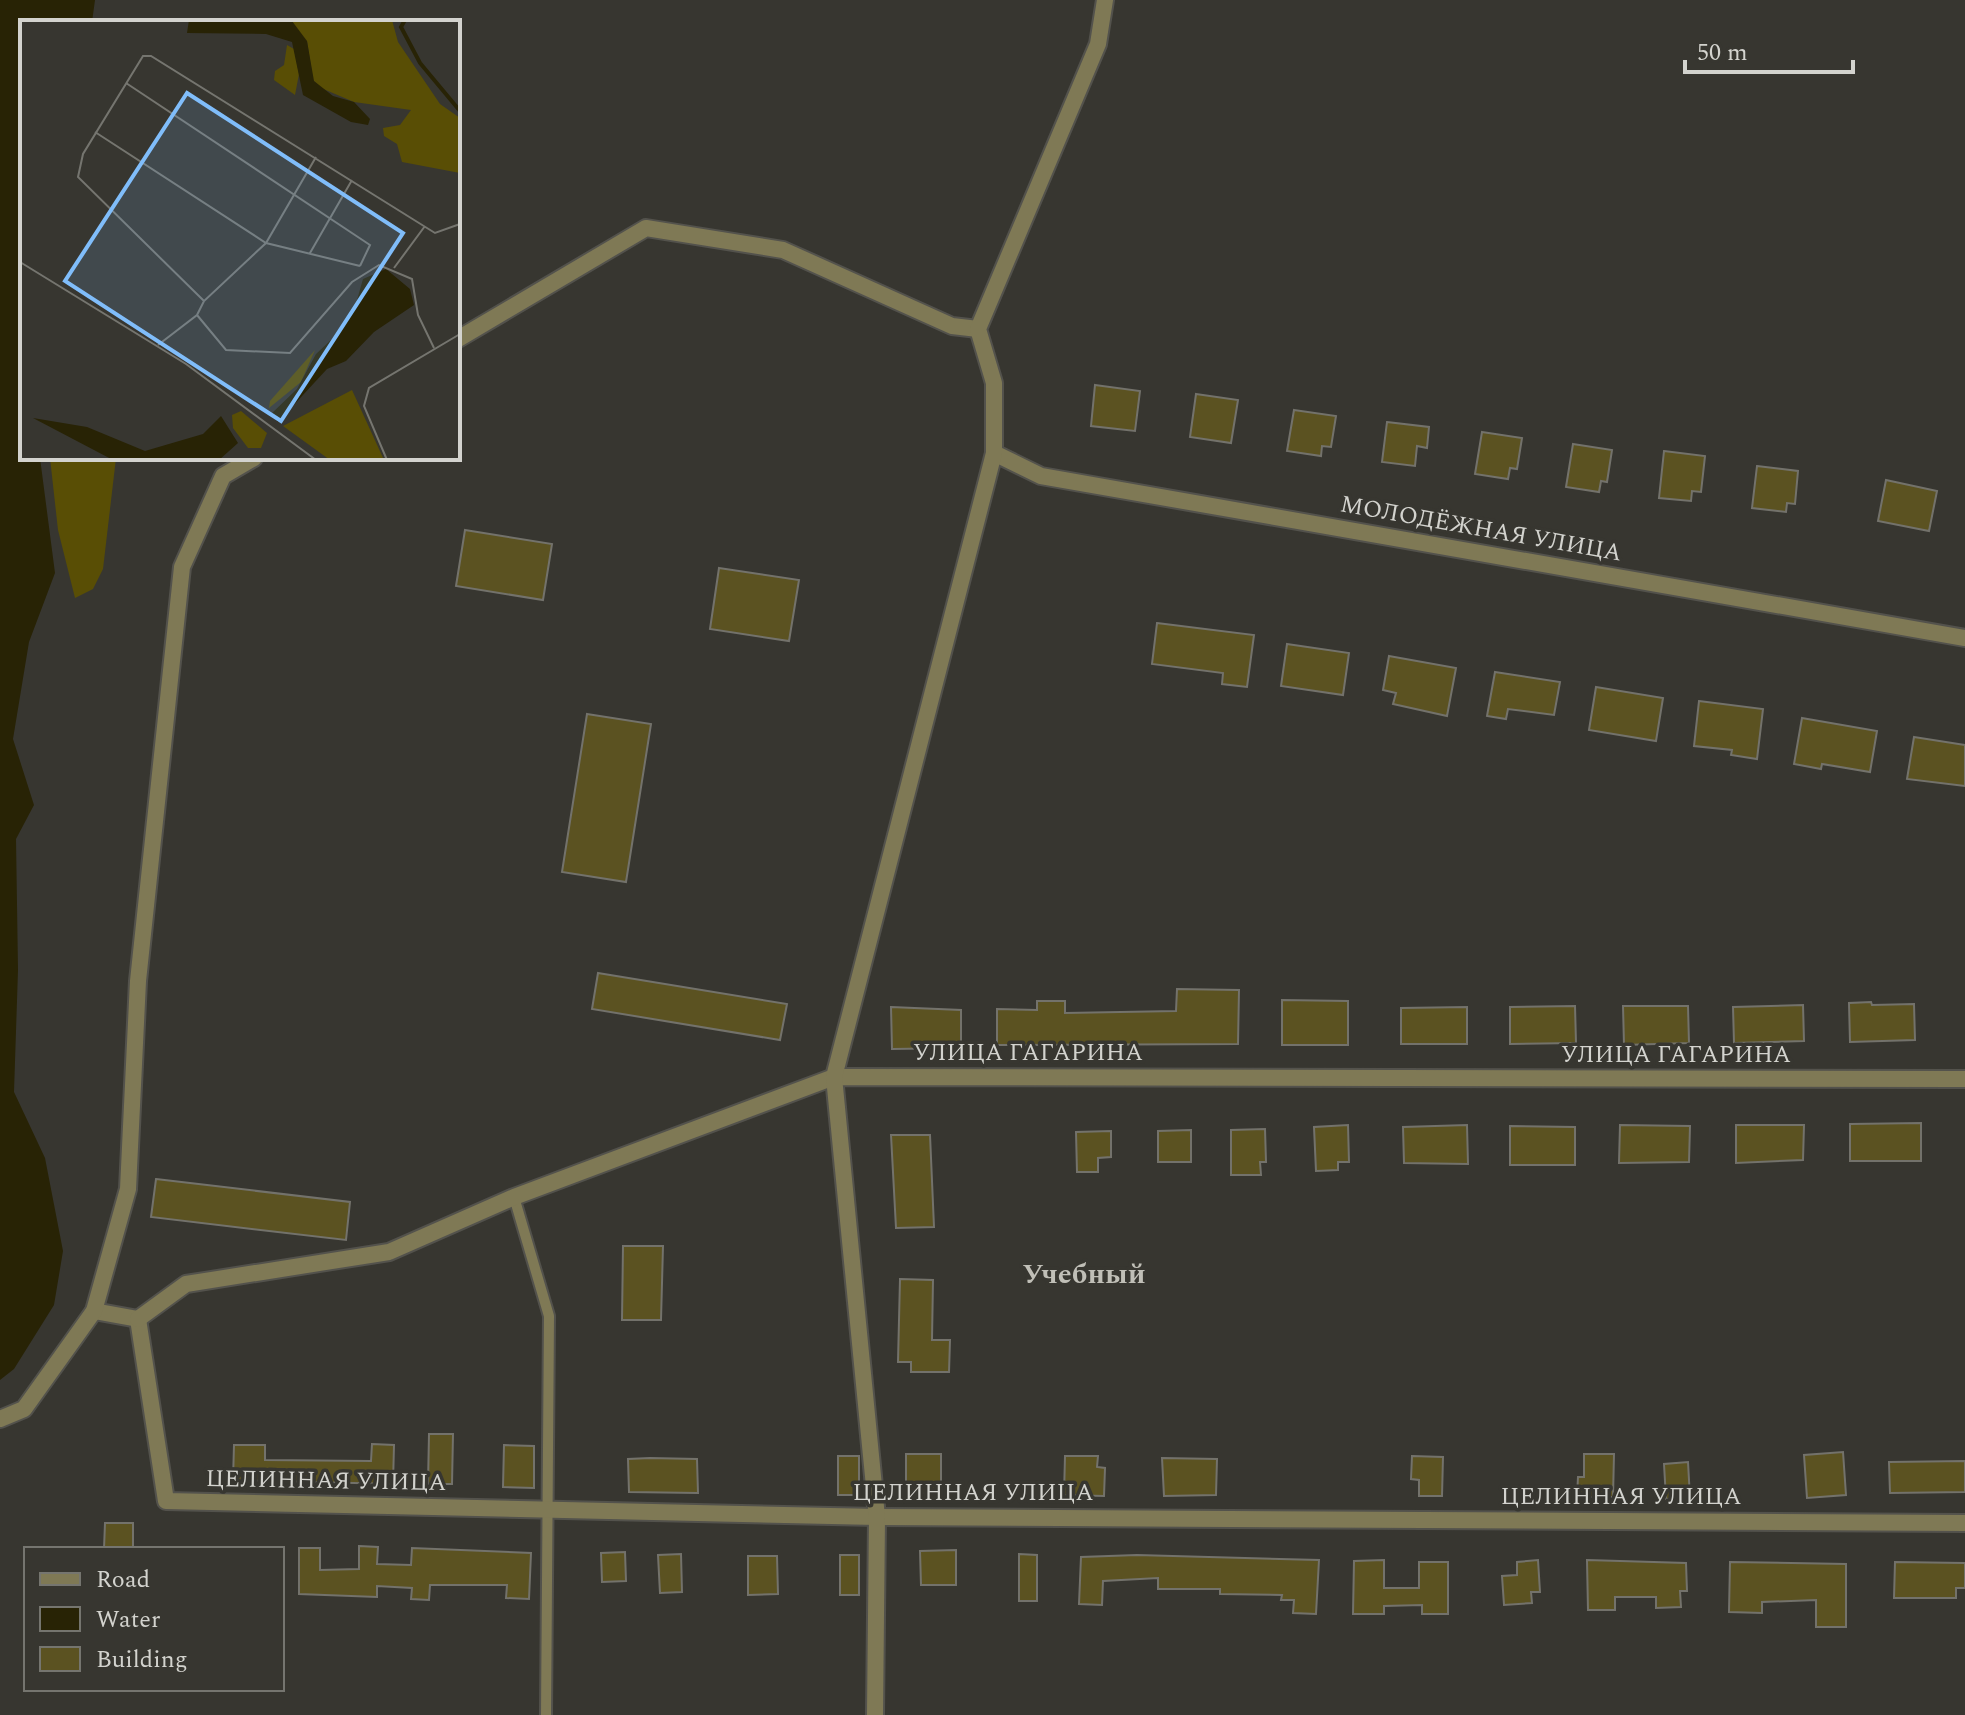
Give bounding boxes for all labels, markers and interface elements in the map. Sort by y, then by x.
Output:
inset map [20,20,460,460]
scale bar [1685,24,1853,74]
text: 50 m [1697,35,1748,71]
street label: МОЛОДЁЖНАЯ УЛИЦА [1337,486,1625,572]
street label: УЛИЦА ГАГАРИНА [913,1035,1143,1071]
street label: УЛИЦА ГАГАРИНА [1561,1037,1791,1073]
district label: Учебный [1022,1253,1146,1296]
street label: ЦЕЛИННАЯ УЛИЦА [205,1461,447,1501]
street label: ЦЕЛИННАЯ УЛИЦА [853,1475,1093,1511]
street label: ЦЕЛИННАЯ УЛИЦА [1501,1479,1741,1515]
legend [24,1547,284,1691]
text: Road [96,1562,150,1598]
text: Water [96,1602,160,1638]
text: Building [96,1642,188,1678]

